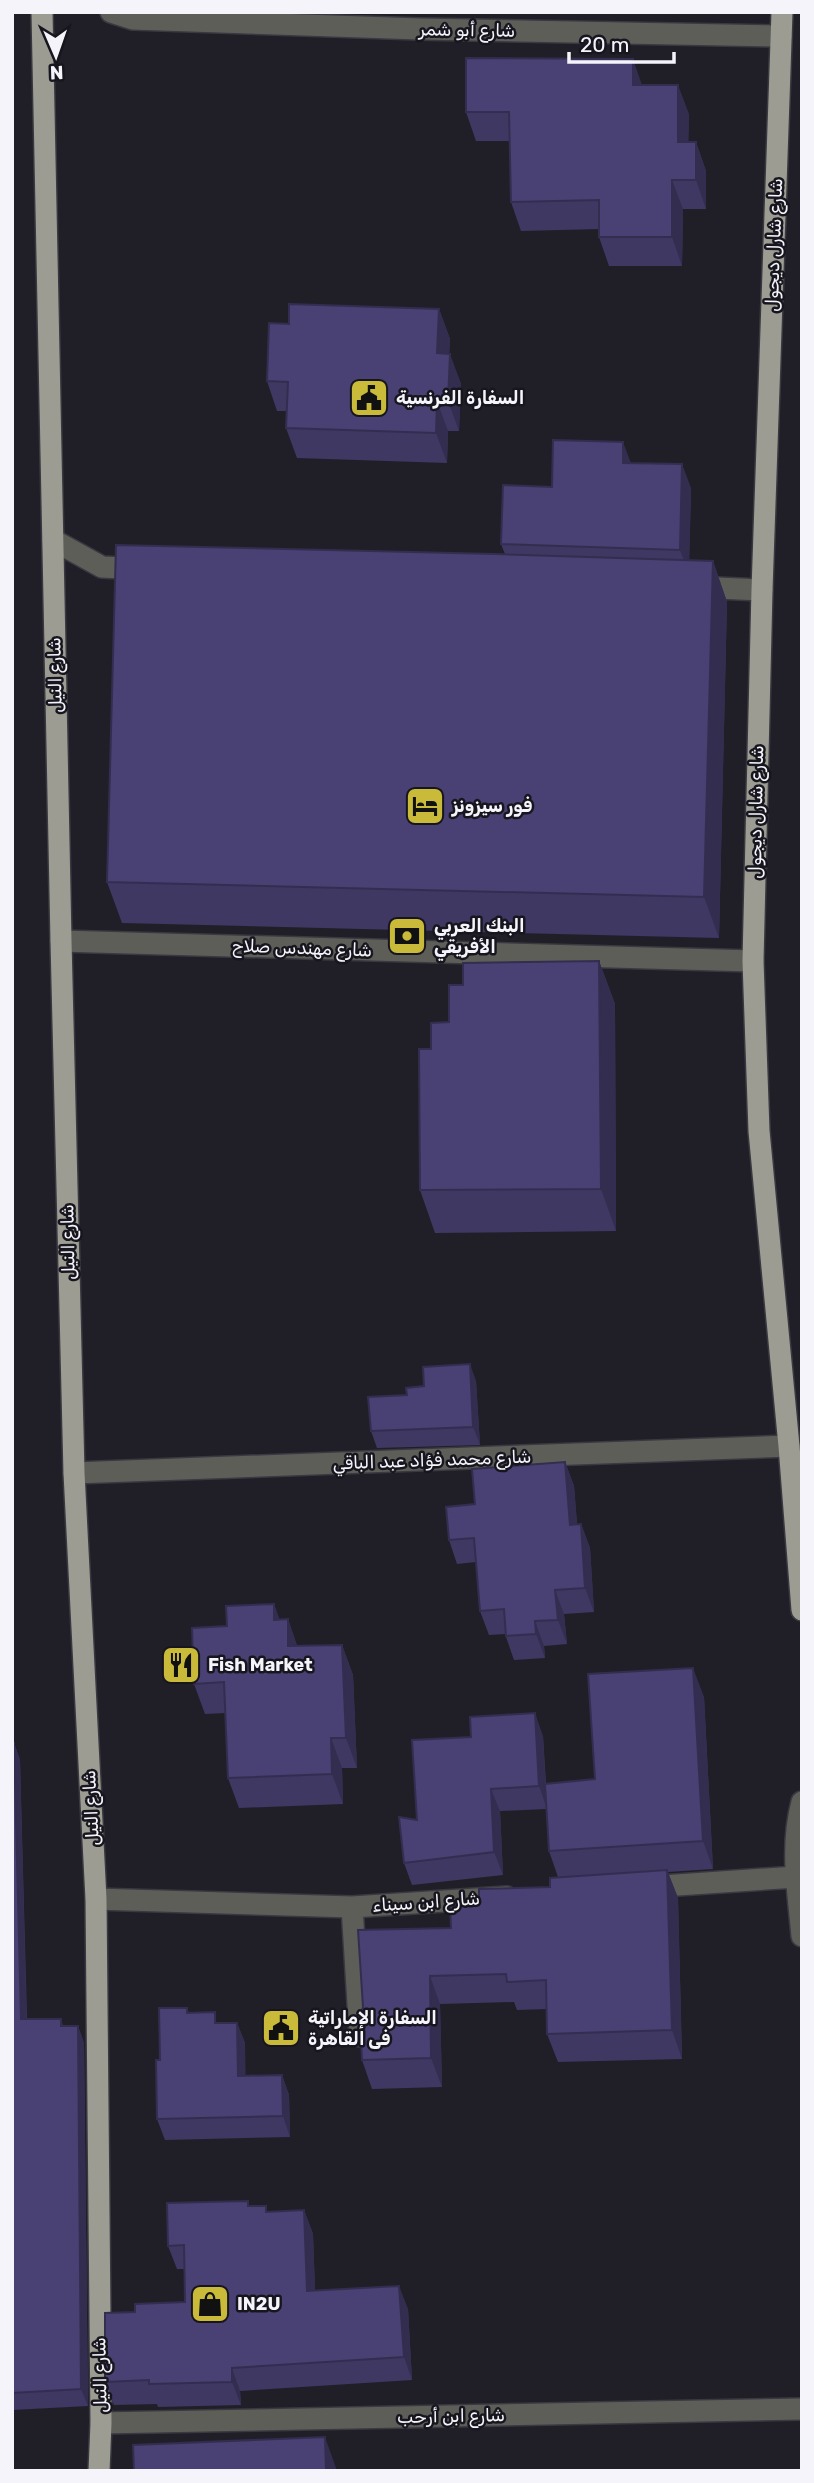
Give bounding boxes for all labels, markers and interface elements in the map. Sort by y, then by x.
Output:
street label: شارع أبو شمر [418,18,515,43]
north arrow [21,21,91,91]
scale bar [569,21,674,65]
text: 20 m [580,32,629,57]
text: N [49,61,64,84]
street label: شارع شارل ديجول [761,178,788,312]
public building icon: السفارة الفرنسية [348,377,390,419]
place label: السفارة الفرنسية [396,387,524,409]
street label: شارع النيل [43,637,68,713]
street label: شارع شارل ديجول [744,745,769,879]
hotel icon: فور سيزونز [404,785,446,827]
place label: فور سيزونز [451,795,532,817]
bank icon: البنك العربي الأفريقي [386,915,428,957]
place label: البنك العربي الأفريقي [434,915,525,961]
street label: شارع مهندس صلاح [231,935,373,962]
street label: شارع النيل [56,1204,81,1280]
street label: شارع محمد فؤاد عبد الباقي [332,1446,532,1476]
restaurant icon: Fish Market [160,1644,202,1686]
place label: Fish Market [208,1654,313,1676]
street label: شارع النيل [78,1770,105,1846]
street label: شارع ابن سيناء [371,1887,481,1918]
public building icon: السفارة الإماراتية فى القاهرة [260,2007,302,2049]
place label: السفارة الإماراتية فى القاهرة [308,2007,437,2050]
shop icon: IN2U [189,2283,231,2325]
place label: IN2U [237,2293,281,2315]
street label: شارع النيل [88,2337,113,2413]
street label: شارع ابن أرحب [397,2404,505,2429]

